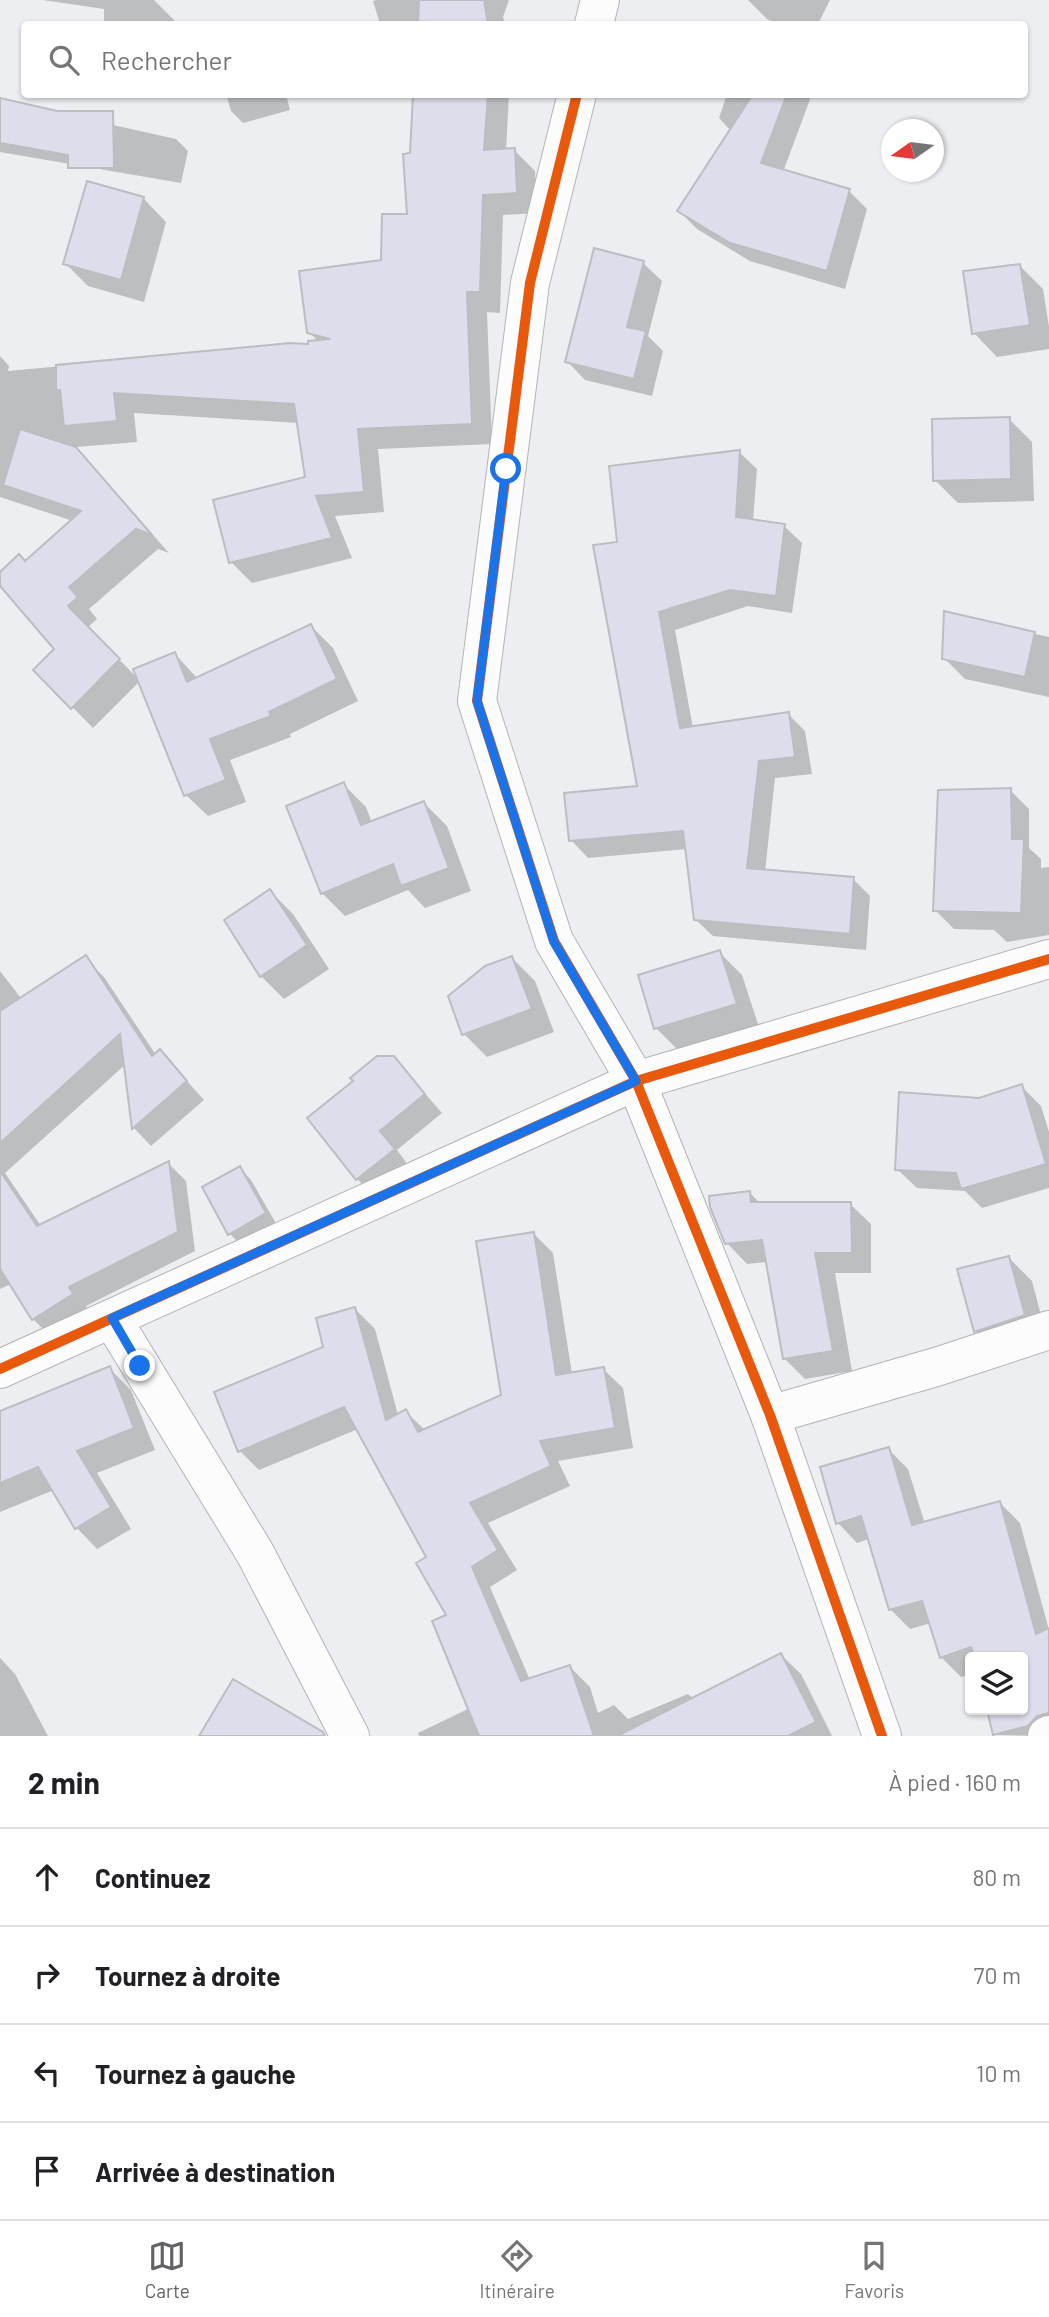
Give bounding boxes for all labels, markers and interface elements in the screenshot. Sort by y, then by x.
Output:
search box [21,21,1028,98]
icon: search [45,41,83,79]
text: Rechercher [101,44,232,75]
north arrow [881,119,944,182]
route start [490,453,521,484]
route end [124,1350,155,1381]
map controls [965,1652,1028,1715]
button: layers [965,1652,1028,1715]
text: 2 min [28,1764,100,1800]
text: À pied · 160 m [889,1768,1021,1796]
icon: ahead [28,1858,66,1896]
text: Continuez [95,1862,211,1893]
text: 80 m [972,1863,1021,1891]
icon: right [28,1956,66,1994]
text: Tournez à droite [95,1960,280,1991]
text: 70 m [974,1961,1021,1989]
icon: left [28,2054,66,2092]
text: Tournez à gauche [95,2058,296,2089]
text: 10 m [976,2059,1021,2087]
icon: arrive [28,2152,66,2190]
text: Arrivée à destination [95,2156,335,2187]
tab: Carte [145,2237,190,2302]
tab: Itinéraire [480,2237,555,2302]
tab: Favoris [844,2237,904,2302]

